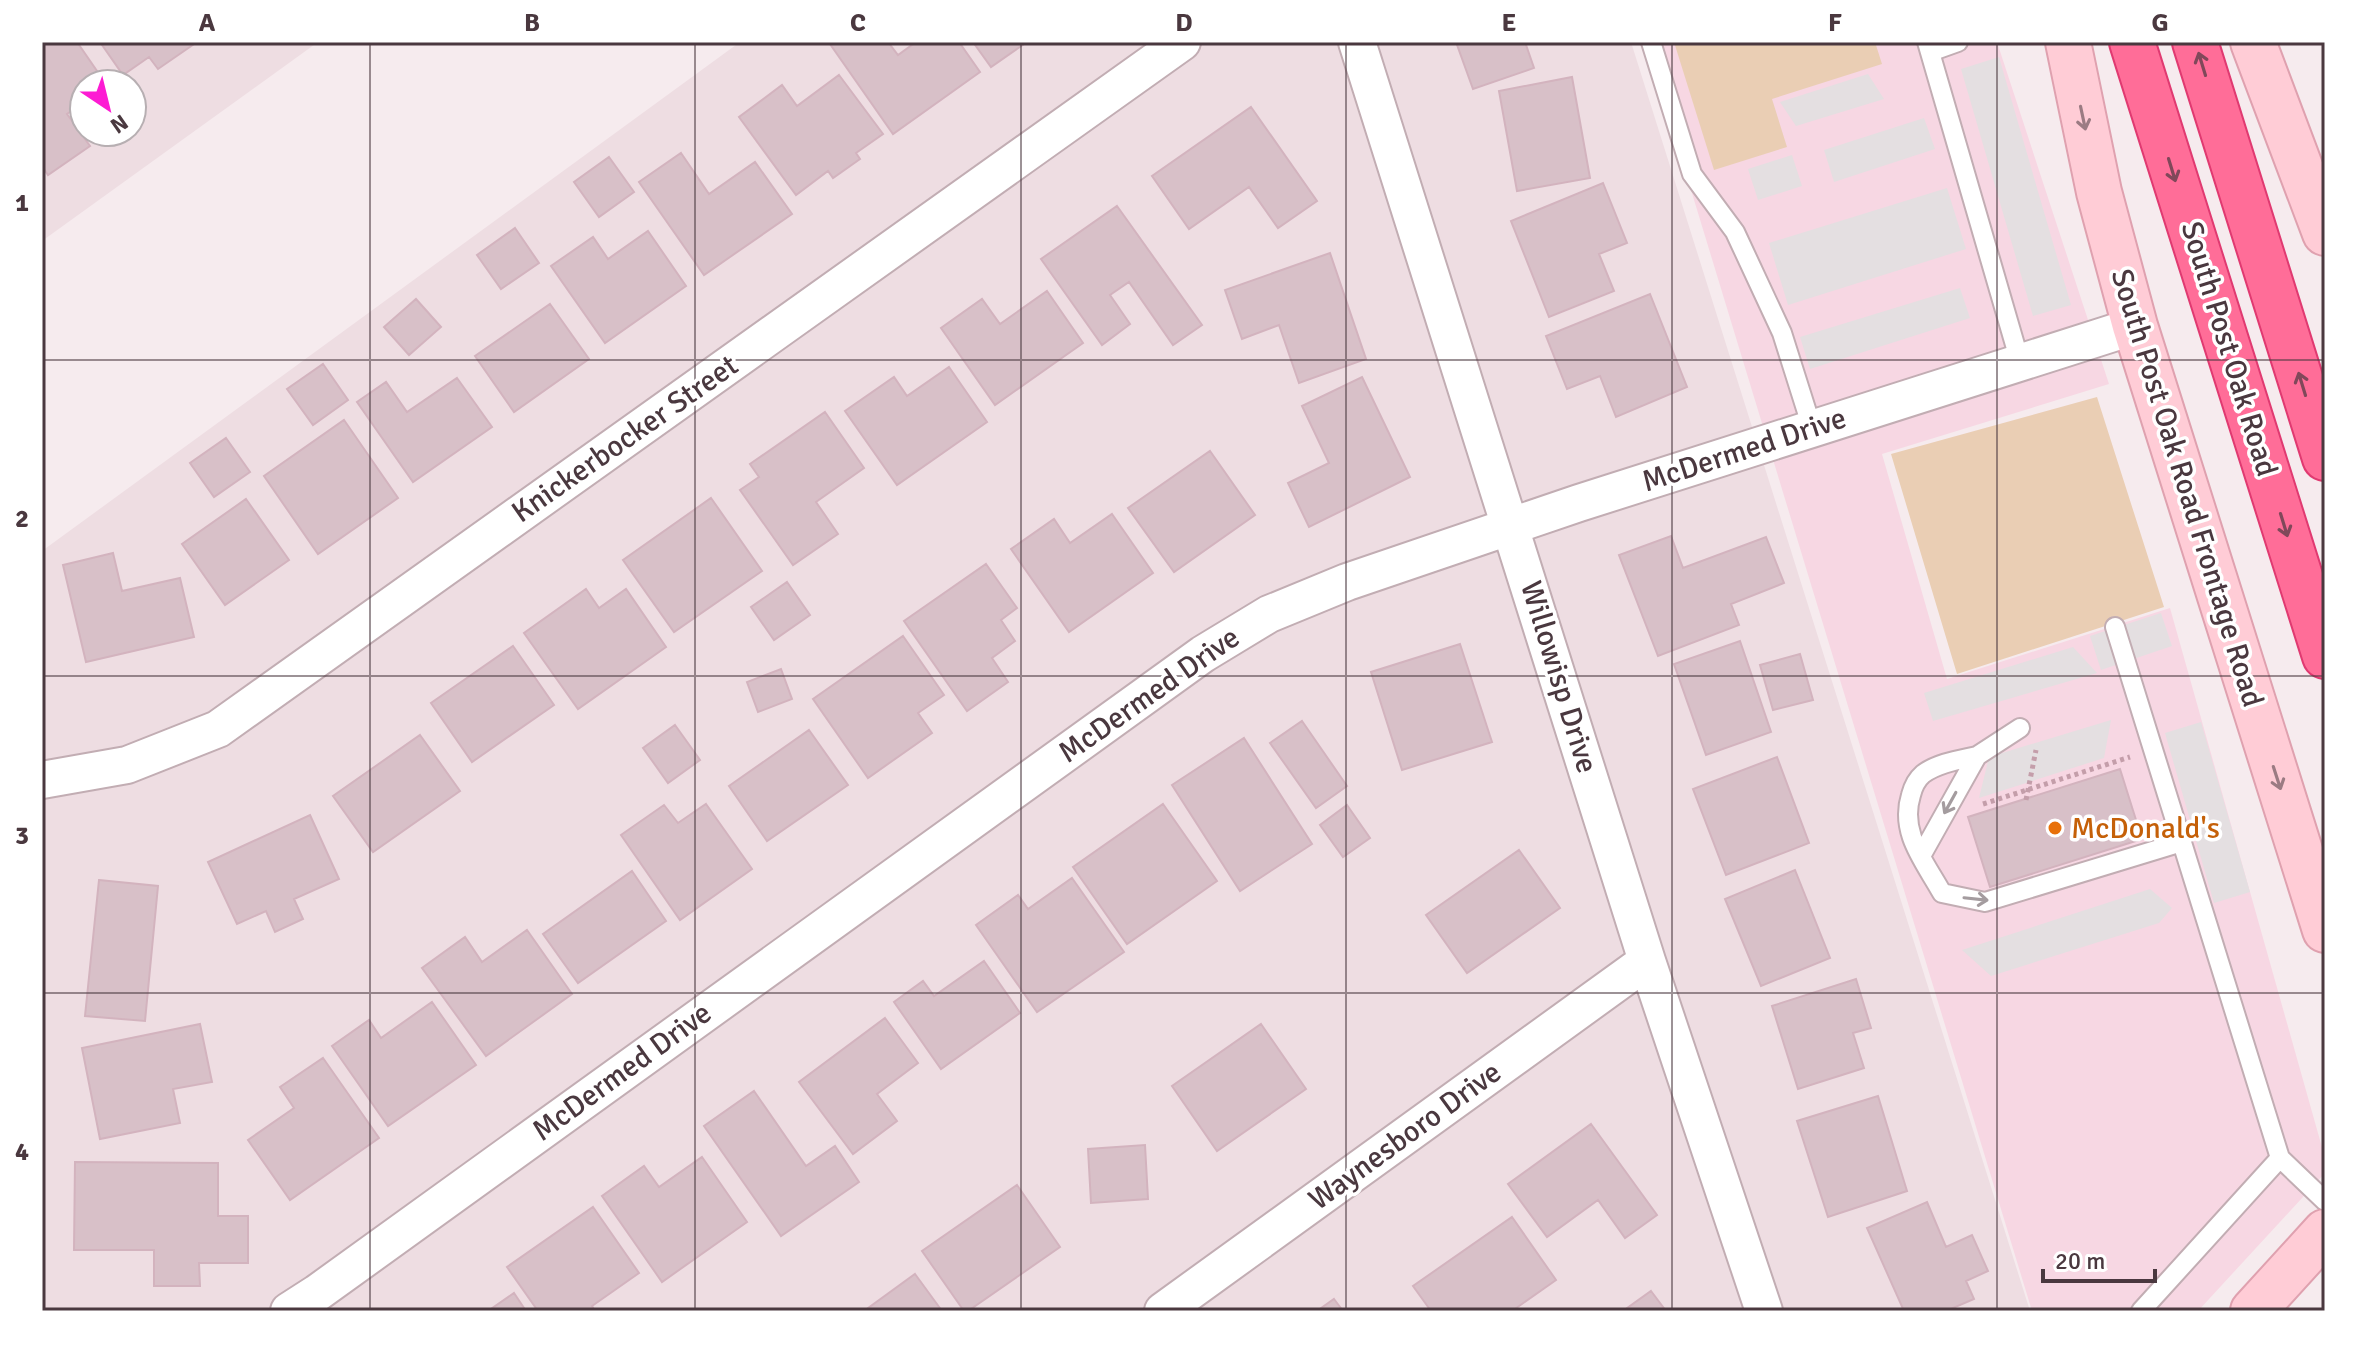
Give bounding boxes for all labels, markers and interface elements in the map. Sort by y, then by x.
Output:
text: A [199,7,216,39]
text: B [524,7,540,39]
text: C [850,7,866,39]
text: D [1175,7,1193,39]
text: E [1502,7,1516,39]
text: F [1828,7,1842,39]
text: G [2151,7,2169,39]
one-way arrow [2194,52,2209,78]
north arrow [68,68,148,148]
one-way arrow [2077,105,2092,131]
text: N [105,109,133,139]
one-way arrow [2166,157,2181,182]
text: 1 [15,187,29,219]
street label: South Post Oak Road [2173,217,2285,481]
street label: South Post Oak Road Frontage Road [2103,265,2271,711]
street label: Knickerbocker Street [505,347,745,531]
one-way arrow [2294,372,2308,397]
street label: McDermed Drive [1637,400,1851,500]
text: 2 [15,503,29,535]
one-way arrow [2277,511,2292,537]
street label: Willowisp Drive [1512,577,1606,777]
street label: McDermed Drive [1051,619,1247,771]
one-way arrow [2271,765,2286,790]
one-way arrow [1942,791,1957,815]
place label: McDonald's [2071,810,2220,847]
marker: McDonald's [2046,819,2064,837]
text: 3 [15,820,29,852]
one-way arrow [1962,891,1989,906]
street label: McDermed Drive [525,995,719,1149]
street label: Waynesboro Drive [1302,1054,1508,1218]
text: 4 [15,1136,29,1168]
scale bar [2043,1233,2155,1283]
text: 20 m [2055,1246,2105,1276]

